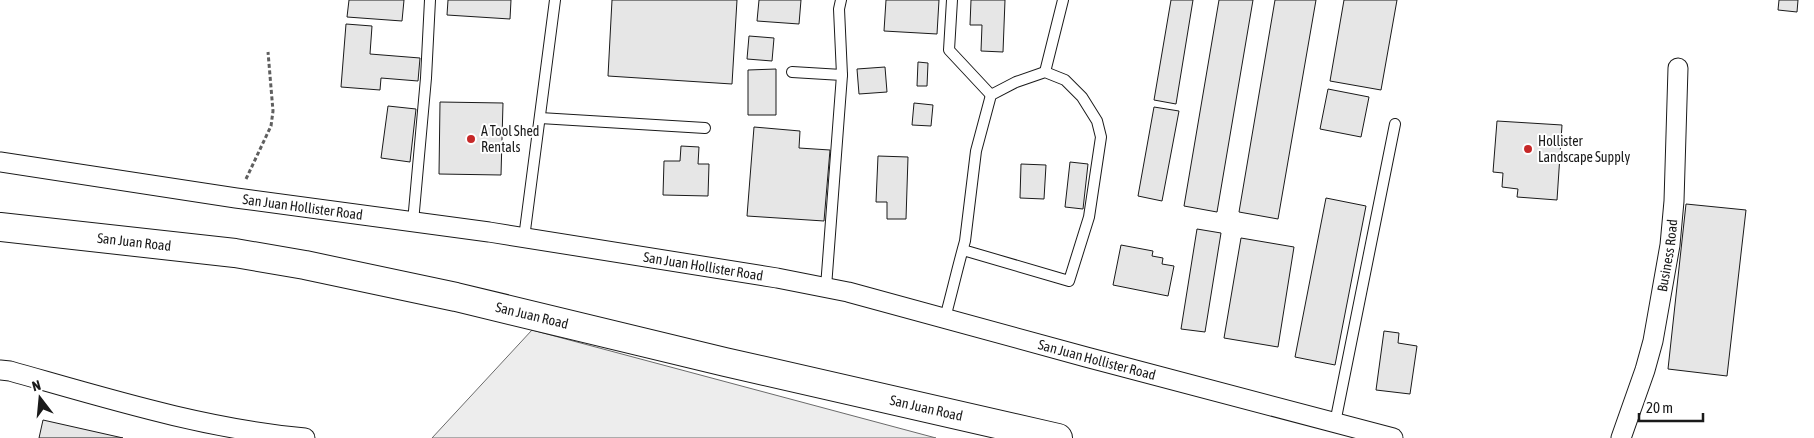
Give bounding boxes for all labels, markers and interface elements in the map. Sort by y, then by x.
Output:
place label: A Tool Shed Rentals [481,123,539,155]
marker: A Tool Shed Rentals [465,133,477,145]
place label: Hollister Landscape Supply [1538,133,1630,165]
marker: Hollister Landscape Supply [1522,143,1534,155]
street label: San Juan Hollister Road [242,191,364,223]
street label: Business Road [1654,218,1680,293]
street label: San Juan Road [96,230,172,254]
street label: San Juan Hollister Road [642,249,764,284]
street label: San Juan Road [494,299,570,332]
street label: San Juan Hollister Road [1036,336,1157,383]
north arrow [15,373,65,423]
text: N [30,377,43,394]
scale bar [1639,390,1703,422]
street label: San Juan Road [888,392,964,424]
text: 20 m [1646,399,1673,416]

